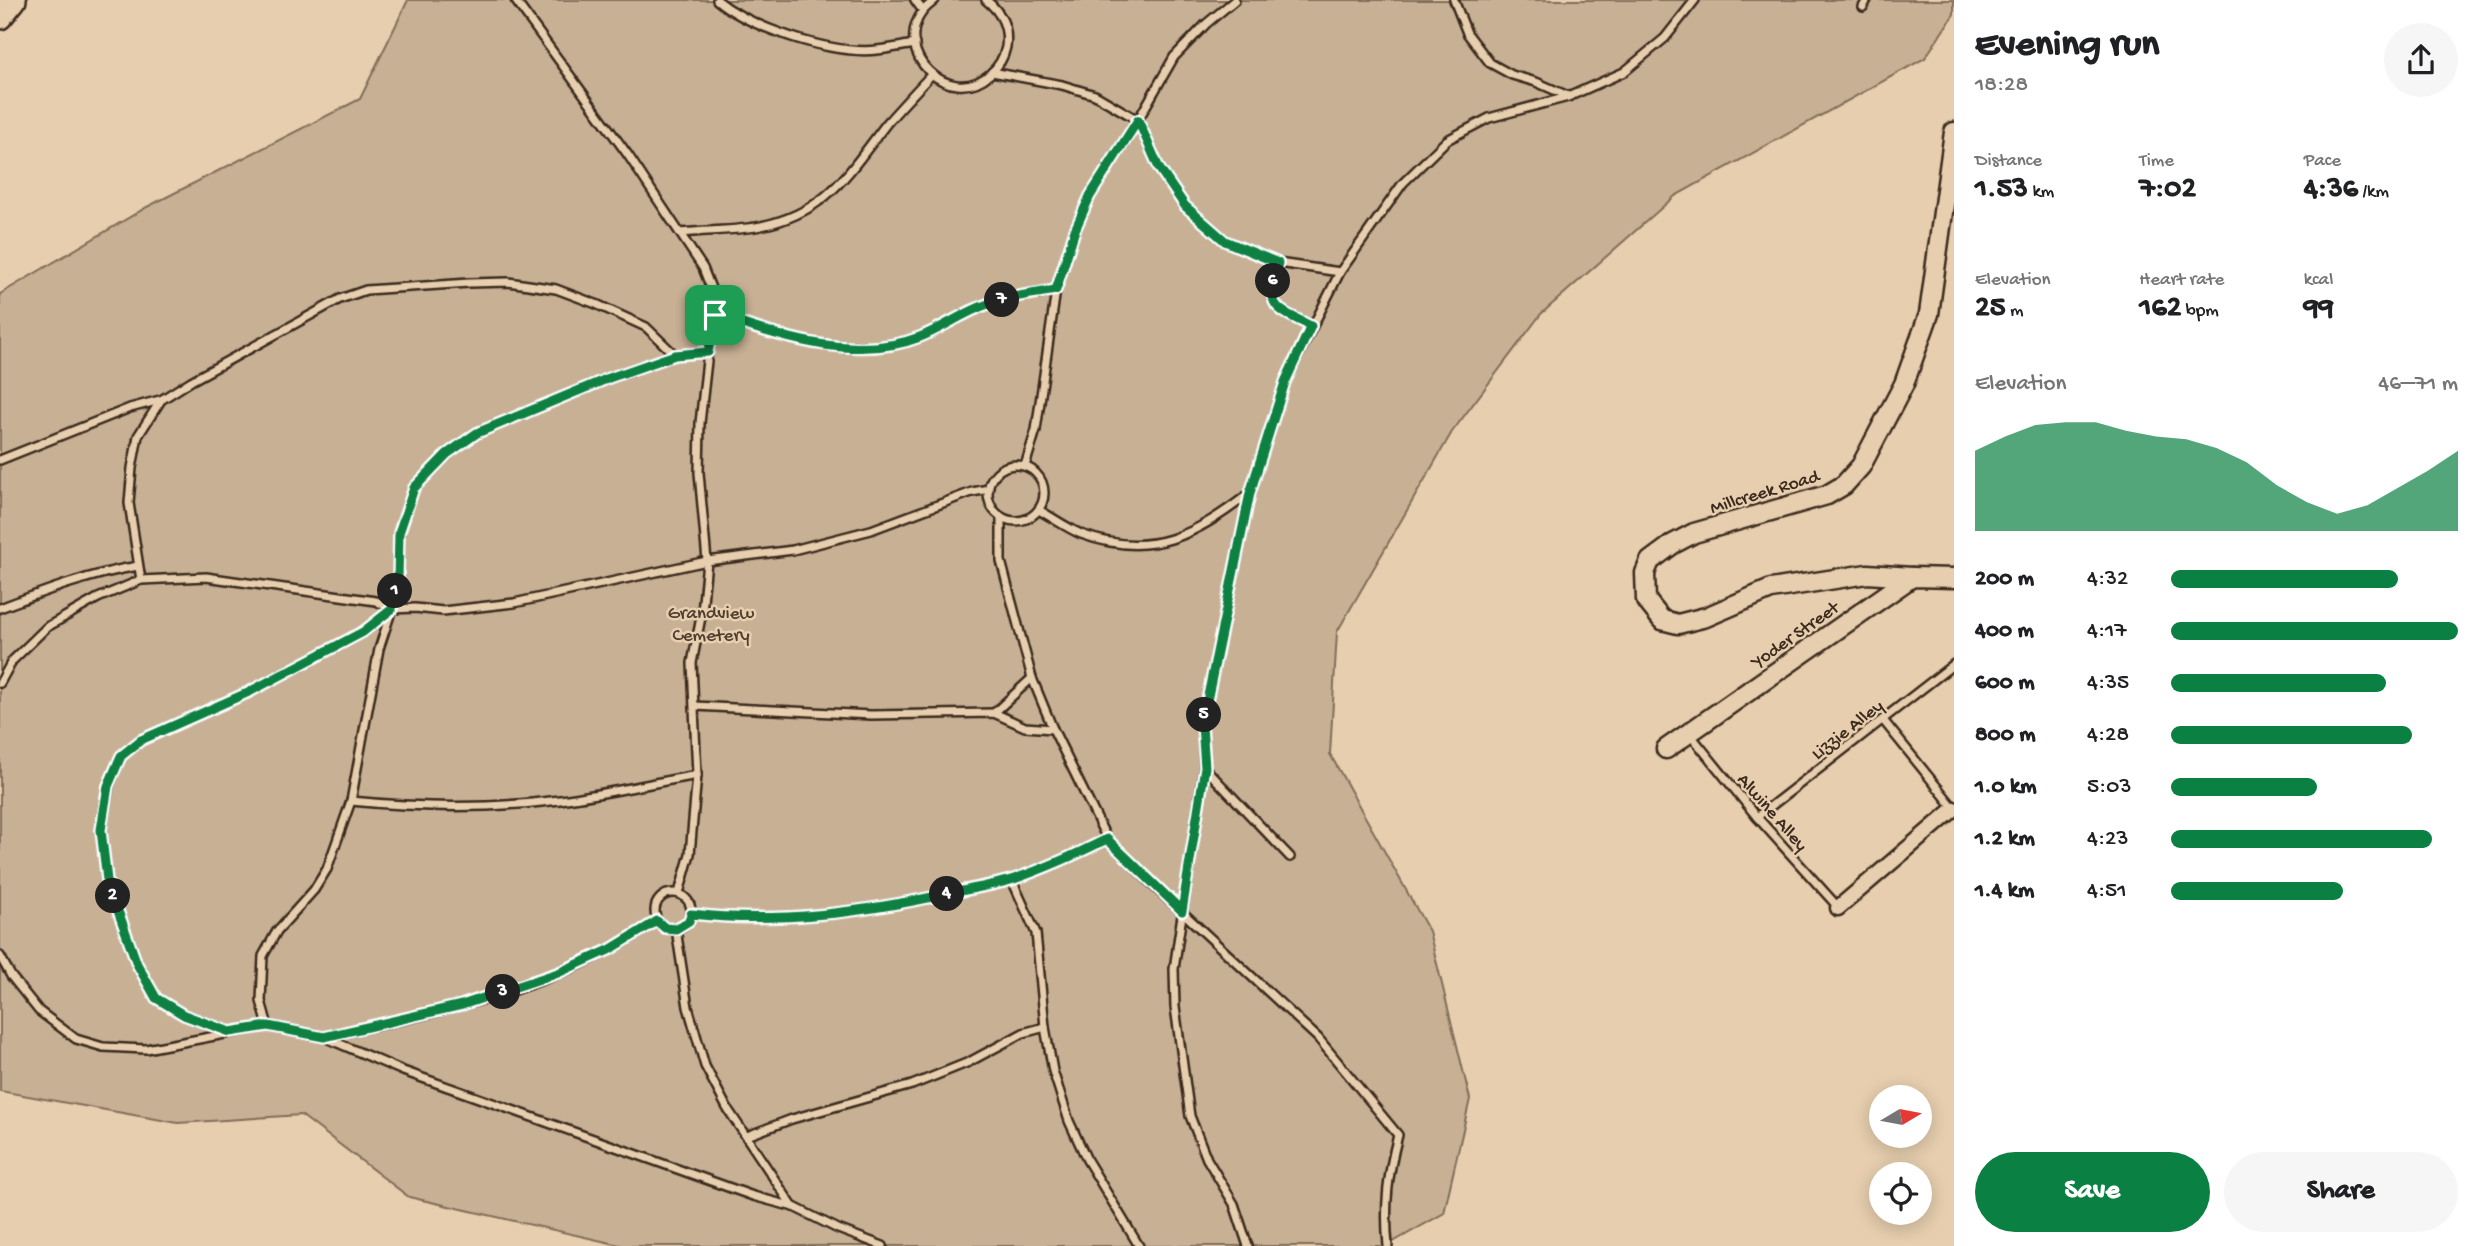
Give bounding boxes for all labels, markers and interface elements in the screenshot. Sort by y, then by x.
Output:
button: share [2384,23,2458,97]
text: Evening run [1975,24,2159,68]
text: 18:28 [1975,72,2028,99]
text: Distance [1975,150,2042,173]
text: Time [2139,150,2174,173]
text: Pace [2304,150,2341,173]
text: 1.53 [1975,173,2028,208]
text: 7:02 [2139,173,2196,208]
text: 4:36 [2304,173,2358,208]
text: km [2028,181,2054,204]
text: /km [2358,181,2389,204]
pin: 6 [1256,264,1290,298]
text: 6 [1268,269,1277,292]
text: Elevation [1975,269,2051,292]
text: Heart rate [2139,269,2224,292]
text: kcal [2304,269,2333,292]
pin: 7 [984,282,1020,318]
pin [685,285,745,345]
text: 7 [997,288,1006,311]
text: 25 [1975,292,2005,327]
text: 162 [2139,292,2181,327]
text: 99 [2304,292,2334,327]
icon: arrive [696,296,734,334]
text: m [2005,300,2023,323]
text: bpm [2181,300,2219,323]
text: Elevation [1975,371,2066,398]
text: 46–71 m [2378,371,2458,398]
street label: Millcreek Road [1708,465,1824,521]
text: 200 m [1975,566,2034,593]
text: 4:32 [2087,566,2128,593]
pin: 1 [378,574,412,608]
text: 1 [391,579,398,602]
street label: Yoder Street [1746,596,1846,676]
park label: Grandview Cemetery [668,603,754,648]
text: 400 m [1975,618,2034,645]
text: 4:17 [2087,618,2126,645]
text: 600 m [1975,670,2035,697]
text: 4:35 [2087,670,2129,697]
street label: Lizzie Alley [1808,695,1889,766]
pin: 5 [1186,698,1222,732]
text: 5 [1199,703,1209,726]
text: 800 m [1975,722,2036,749]
text: 4:28 [2087,722,2129,749]
street label: Alwine Alley [1731,769,1812,858]
text: 1.0 km [1975,774,2037,801]
text: 5:03 [2087,774,2131,801]
text: 1.2 km [1975,826,2035,853]
text: 4:23 [2087,826,2128,853]
pin: 4 [930,876,964,912]
pin: 2 [96,878,130,914]
text: 1.4 km [1975,878,2034,905]
text: 4:51 [2087,878,2127,905]
text: 4 [942,882,951,905]
text: 2 [108,884,117,907]
pin: 3 [486,974,520,1010]
text: 3 [498,980,507,1003]
north arrow [1869,1085,1932,1148]
map controls [1869,1085,1932,1225]
button: Save [1975,1152,2210,1232]
button: Share [2224,1152,2458,1232]
button: locate [1869,1162,1932,1225]

